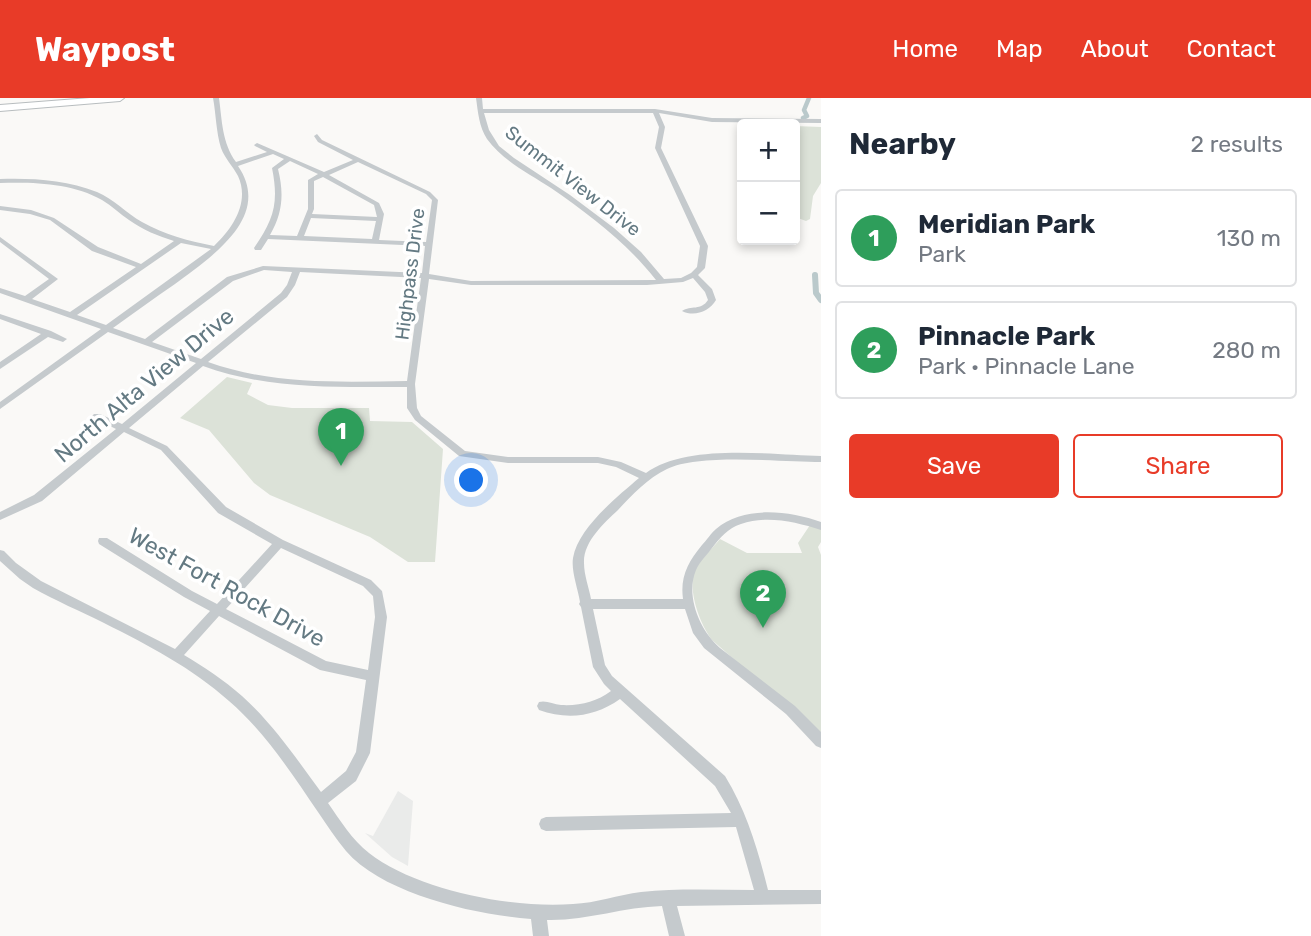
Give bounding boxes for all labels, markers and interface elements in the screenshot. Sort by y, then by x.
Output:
text: Waypost [35,30,175,69]
text: Home [892,35,958,63]
text: Map [996,35,1043,63]
text: About [1081,35,1149,63]
text: Contact [1187,35,1276,63]
map controls [737,119,800,245]
button: + [737,119,800,182]
street label: Summit View Drive [501,121,645,241]
text: Nearby [849,126,956,162]
text: 2 results [1191,130,1283,158]
button: − [737,182,800,245]
street label: Highpass Drive [391,207,429,341]
text: Meridian Park [918,209,1095,240]
text: 1 [868,224,880,252]
text: 130 m [1217,224,1281,252]
text: Park [918,240,966,268]
street label: North Alta View Drive [49,302,239,468]
text: Pinnacle Park [918,321,1095,352]
text: 2 [867,336,881,364]
text: 280 m [1212,336,1281,364]
text: Park · Pinnacle Lane [918,352,1135,380]
pin: 1 [318,408,364,466]
button: Save [849,434,1059,498]
button: Share [1073,434,1283,498]
your location [454,463,488,497]
street label: West Fort Rock Drive [124,521,330,653]
pin: 2 [740,570,786,628]

